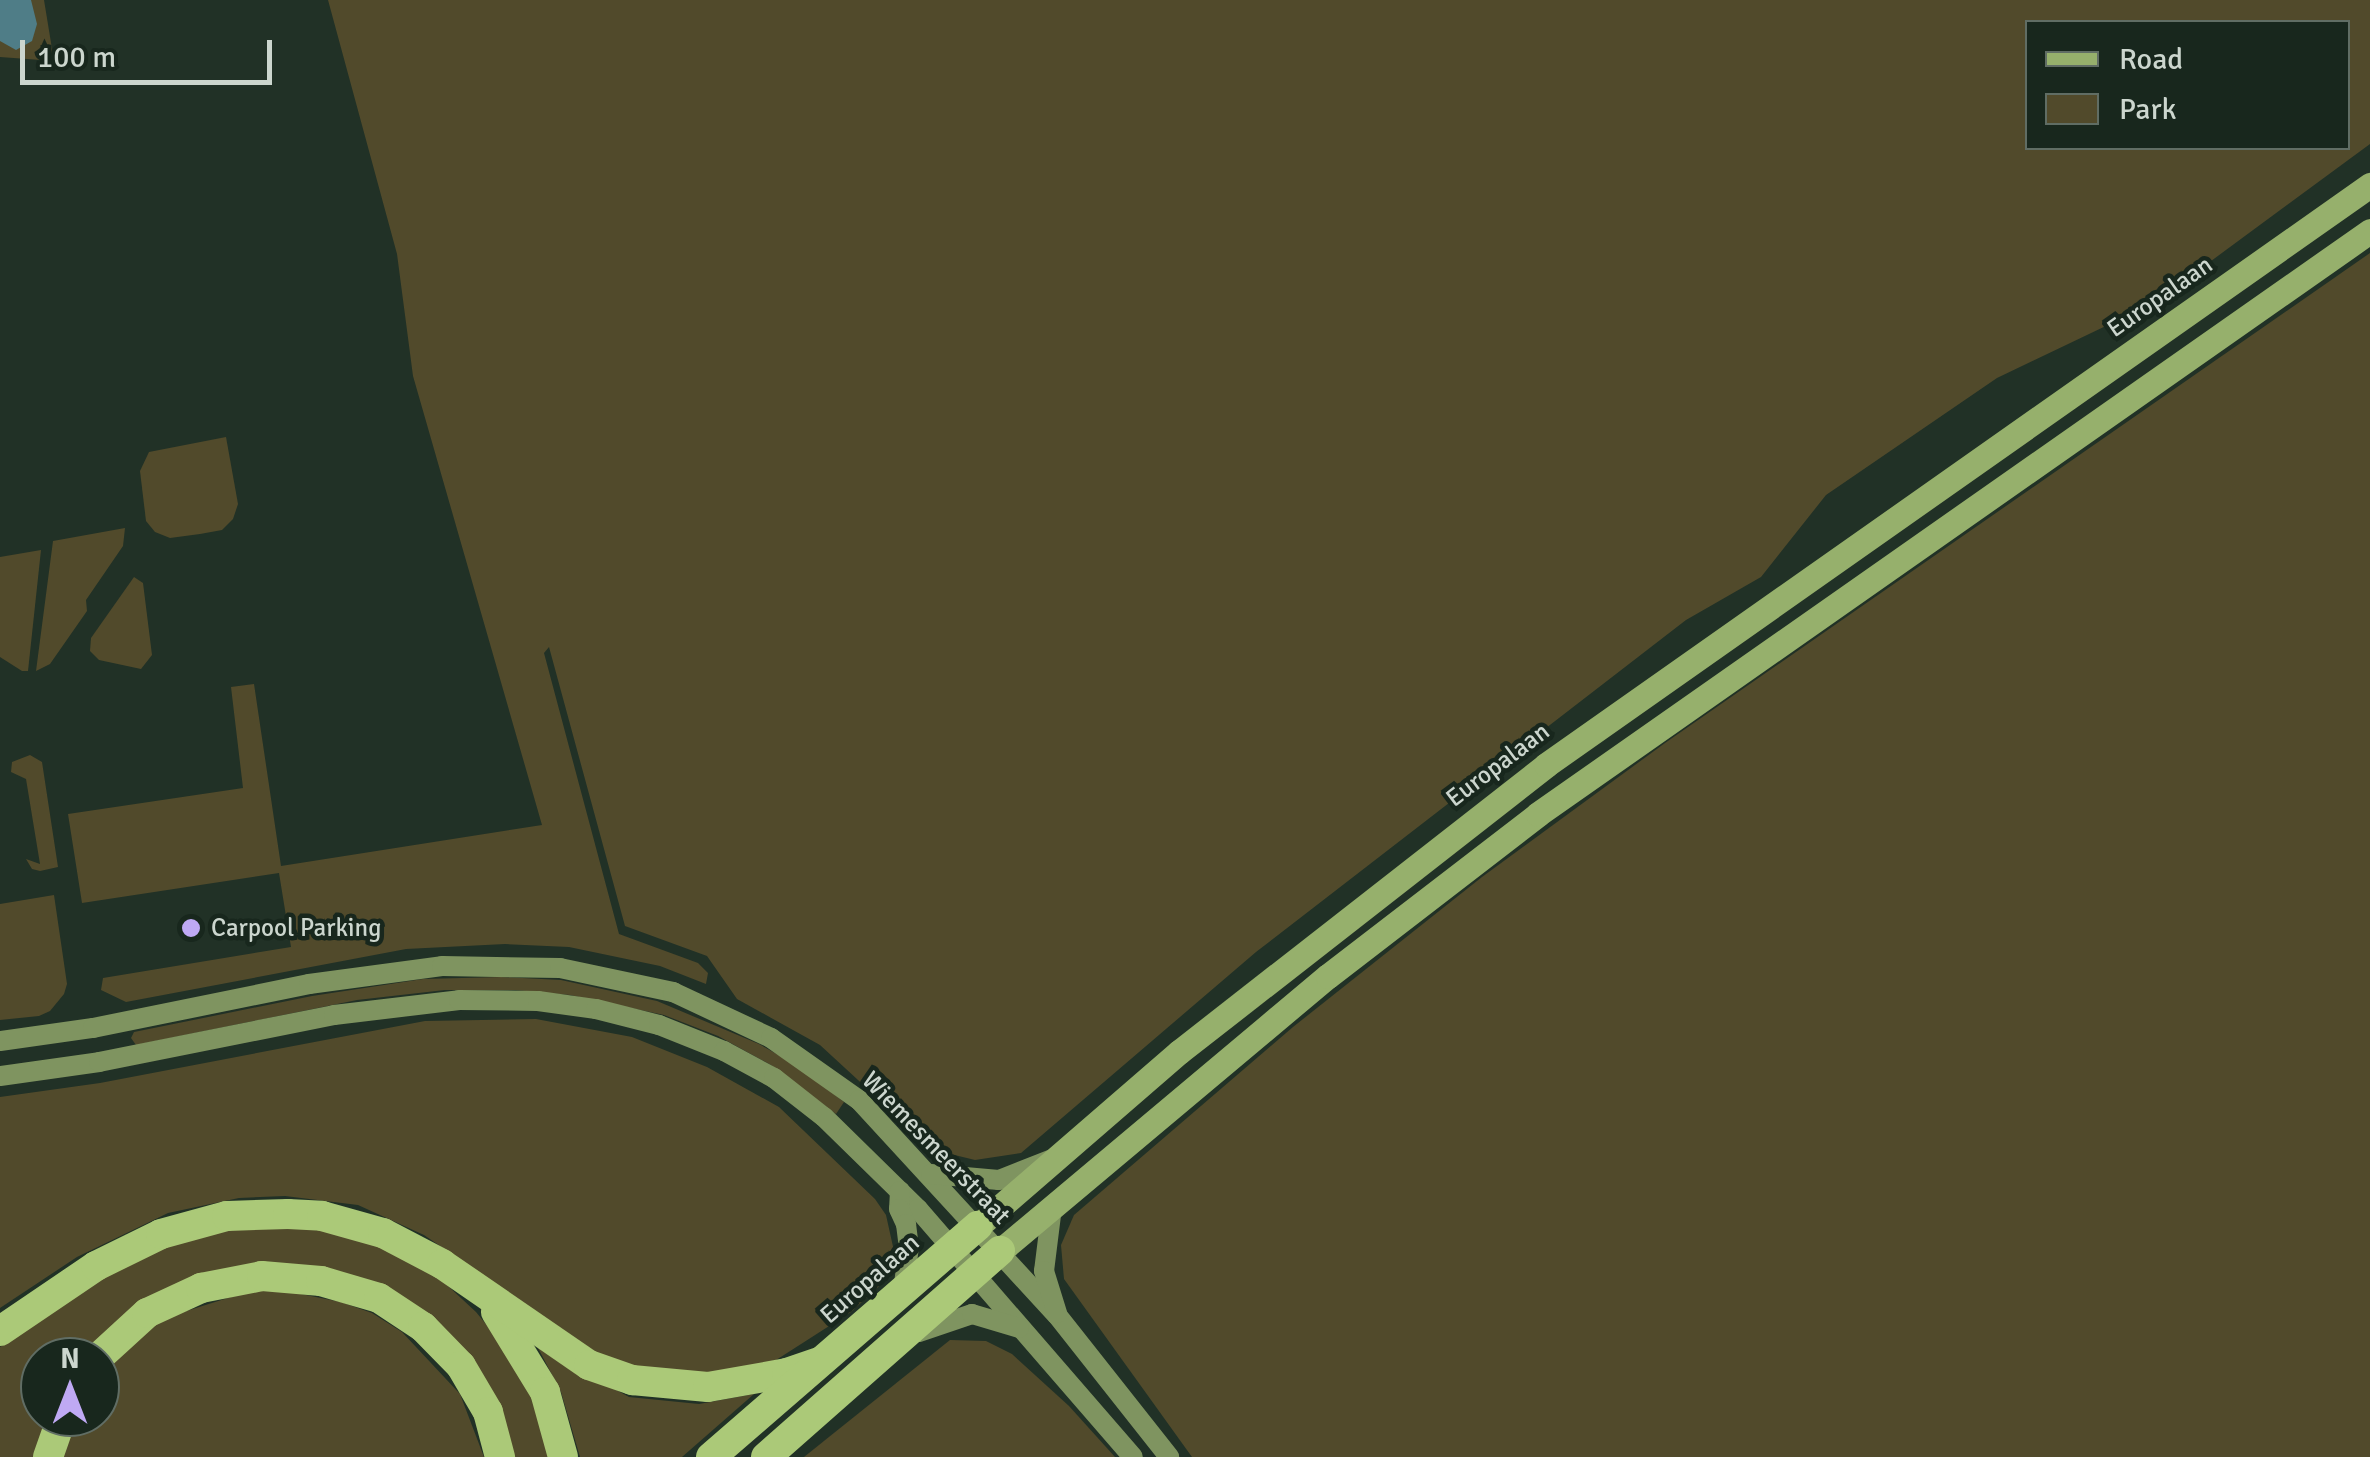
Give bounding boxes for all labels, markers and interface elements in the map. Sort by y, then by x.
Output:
scale bar [25,20,278,82]
legend [2025,20,2350,150]
text: 100 m [37,39,116,76]
text: Road [2119,41,2183,78]
text: Park [2119,91,2177,128]
street label: Europalaan [2102,250,2218,344]
street label: Europalaan [1440,716,1556,814]
place label: Carpool Parking [211,913,381,943]
marker: Carpool Parking [180,917,202,939]
street label: Wiemesmeerstraat [856,1065,1016,1231]
street label: Europalaan [814,1228,926,1330]
north arrow [20,1337,120,1437]
text: N [60,1342,80,1376]

